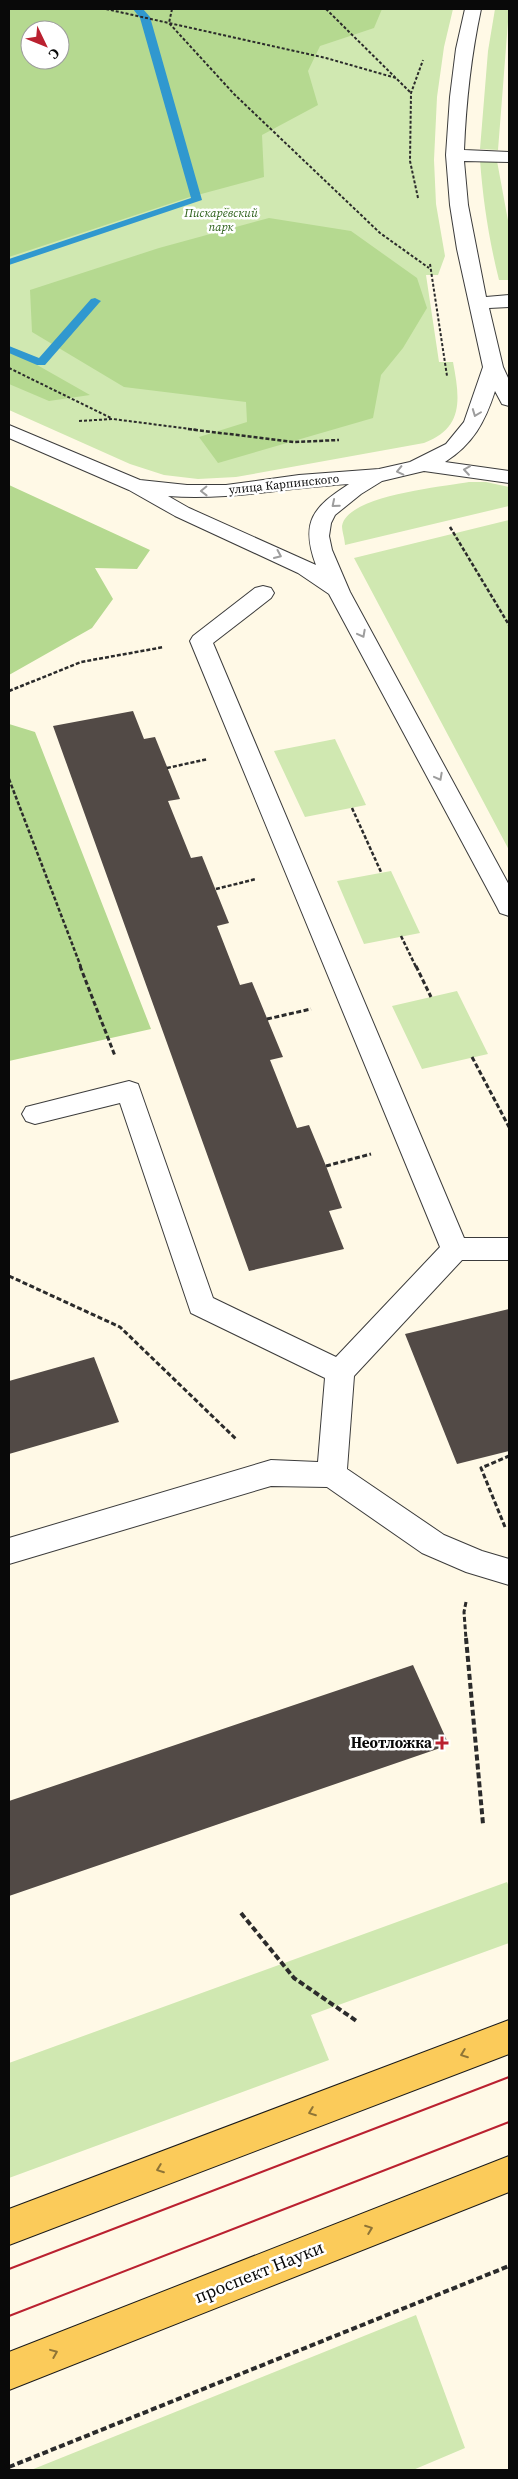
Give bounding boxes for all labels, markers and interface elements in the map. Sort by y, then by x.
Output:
north arrow [20,20,70,70]
text: С [44,44,65,64]
park label: Пискарёвский парк [183,205,258,235]
one-way arrow [472,408,482,417]
one-way arrow [395,465,404,476]
one-way arrow [463,465,471,476]
street label: улица Карпинского [228,470,340,498]
one-way arrow [200,486,208,496]
one-way arrow [331,498,340,507]
one-way arrow [273,549,282,559]
one-way arrow [356,629,366,638]
one-way arrow [433,772,443,781]
place label: Неотложка [351,1732,433,1753]
marker: Неотложка [436,1737,448,1749]
one-way arrow [460,2048,468,2058]
one-way arrow [308,2106,317,2116]
one-way arrow [156,2163,165,2174]
one-way arrow [364,2225,372,2235]
street label: проспект Науки [190,2234,327,2309]
one-way arrow [49,2349,58,2360]

